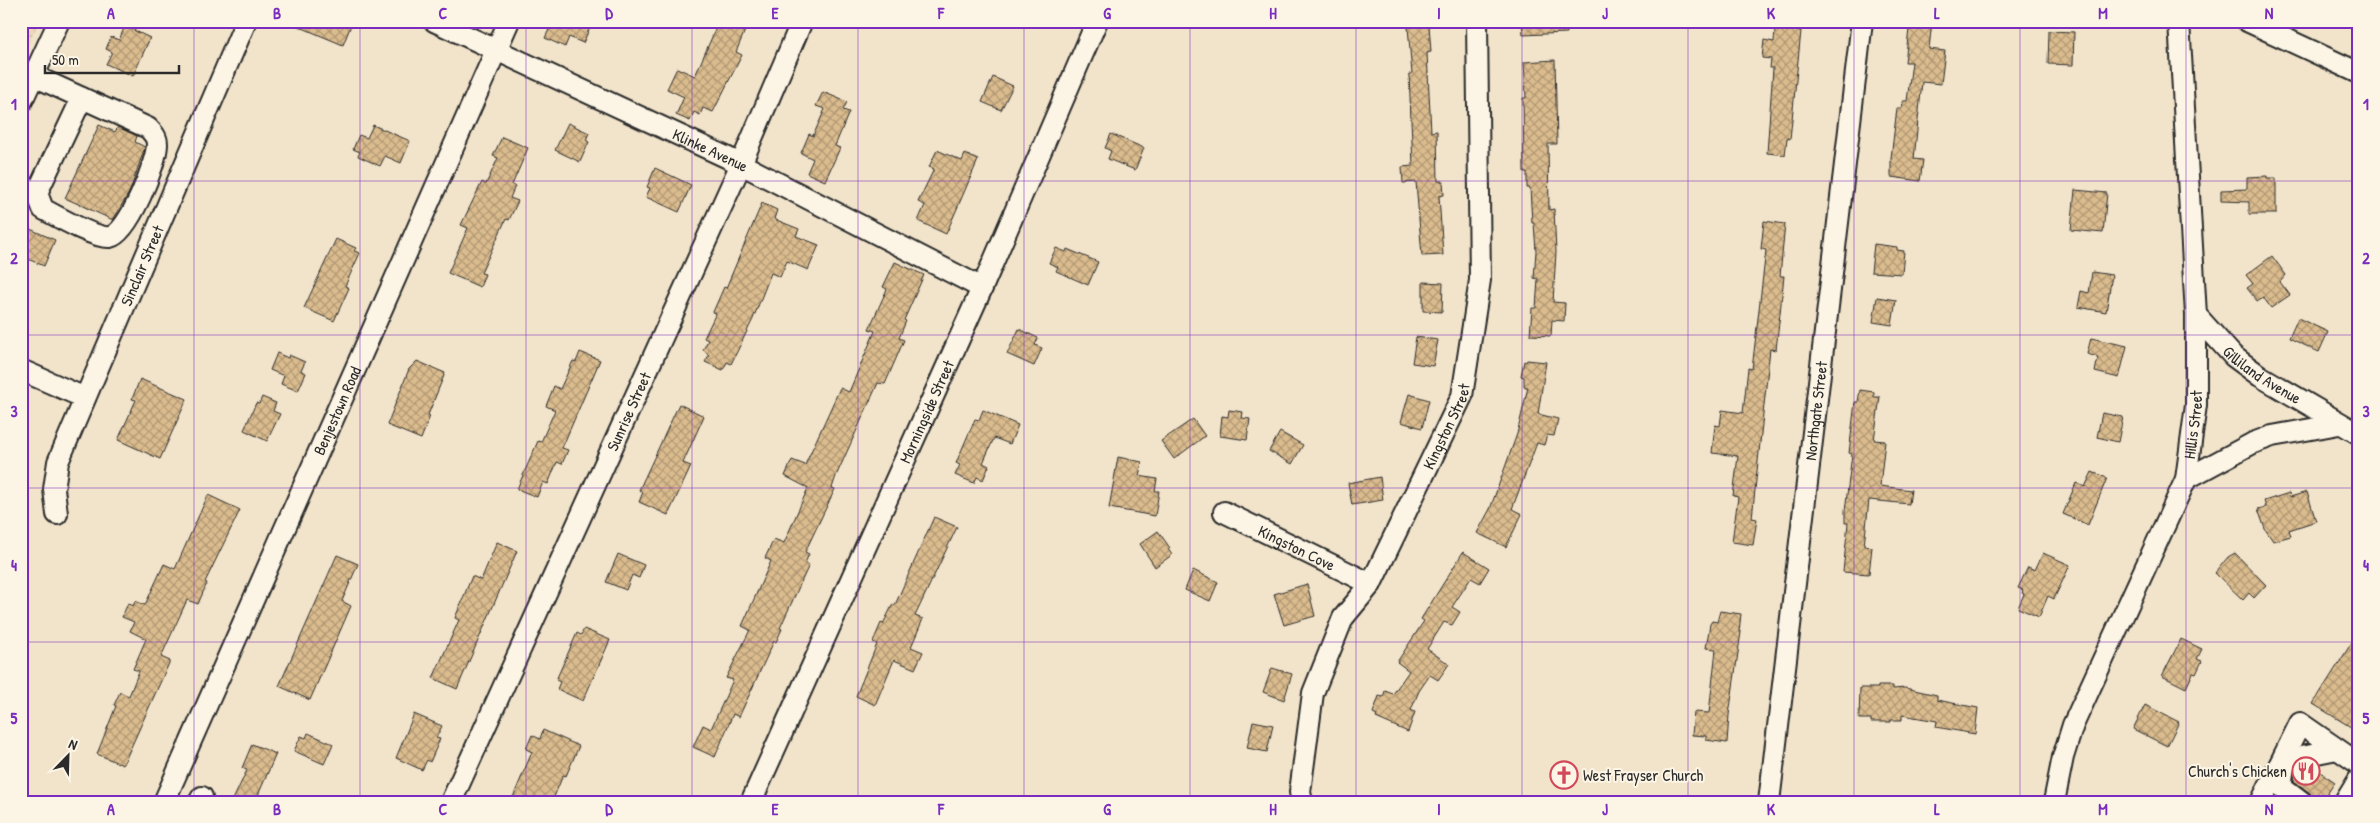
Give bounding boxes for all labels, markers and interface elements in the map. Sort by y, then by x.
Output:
text: A [107,2,115,24]
text: B [273,2,281,24]
text: C [439,2,448,24]
text: D [605,2,613,24]
text: E [771,2,779,24]
text: F [937,2,945,24]
text: G [1103,2,1111,24]
text: H [1269,2,1277,24]
text: I [1437,2,1441,24]
text: J [1602,2,1608,24]
text: K [1767,2,1776,24]
text: L [1934,2,1940,24]
text: M [2098,2,2108,24]
text: N [2265,2,2274,24]
scale bar [45,42,179,74]
text: 50 m [52,49,79,70]
text: 1 [11,93,17,115]
text: 1 [2363,93,2369,115]
street label: Klinke Avenue [669,123,753,177]
street label: Sinclair Street [115,221,169,309]
text: 2 [10,247,18,269]
text: 2 [2362,247,2370,269]
street label: Gilliland Avenue [2218,341,2306,409]
street label: Morningside Street [894,356,959,467]
street label: Northgate Street [1799,359,1832,462]
street label: Benjestown Road [308,363,366,458]
street label: Sunrise Street [601,368,656,454]
street label: Kingston Street [1417,381,1475,473]
street label: Hillis Street [2178,390,2207,460]
text: 3 [10,400,18,422]
text: 3 [2362,400,2370,422]
street label: Kingston Cove [1254,519,1340,576]
text: 4 [11,554,17,576]
text: 4 [2363,554,2369,576]
text: 5 [11,707,18,729]
text: 5 [2363,707,2370,729]
north arrow [42,730,92,780]
text: N [66,733,81,754]
restaurant icon: Church's Chicken [2291,756,2321,786]
church icon: West Frayser Church [1549,760,1579,790]
place label: Church's Chicken [2188,760,2287,782]
place label: West Frayser Church [1583,764,1703,786]
text: A [107,798,115,820]
text: B [273,798,281,820]
text: C [439,798,448,820]
text: D [605,798,613,820]
text: E [771,798,779,820]
text: F [937,798,945,820]
text: G [1103,798,1111,820]
text: H [1269,798,1277,820]
text: I [1437,798,1441,820]
text: J [1602,798,1608,820]
text: K [1767,798,1776,820]
text: L [1934,798,1940,820]
text: M [2098,798,2108,820]
text: N [2265,798,2274,820]

